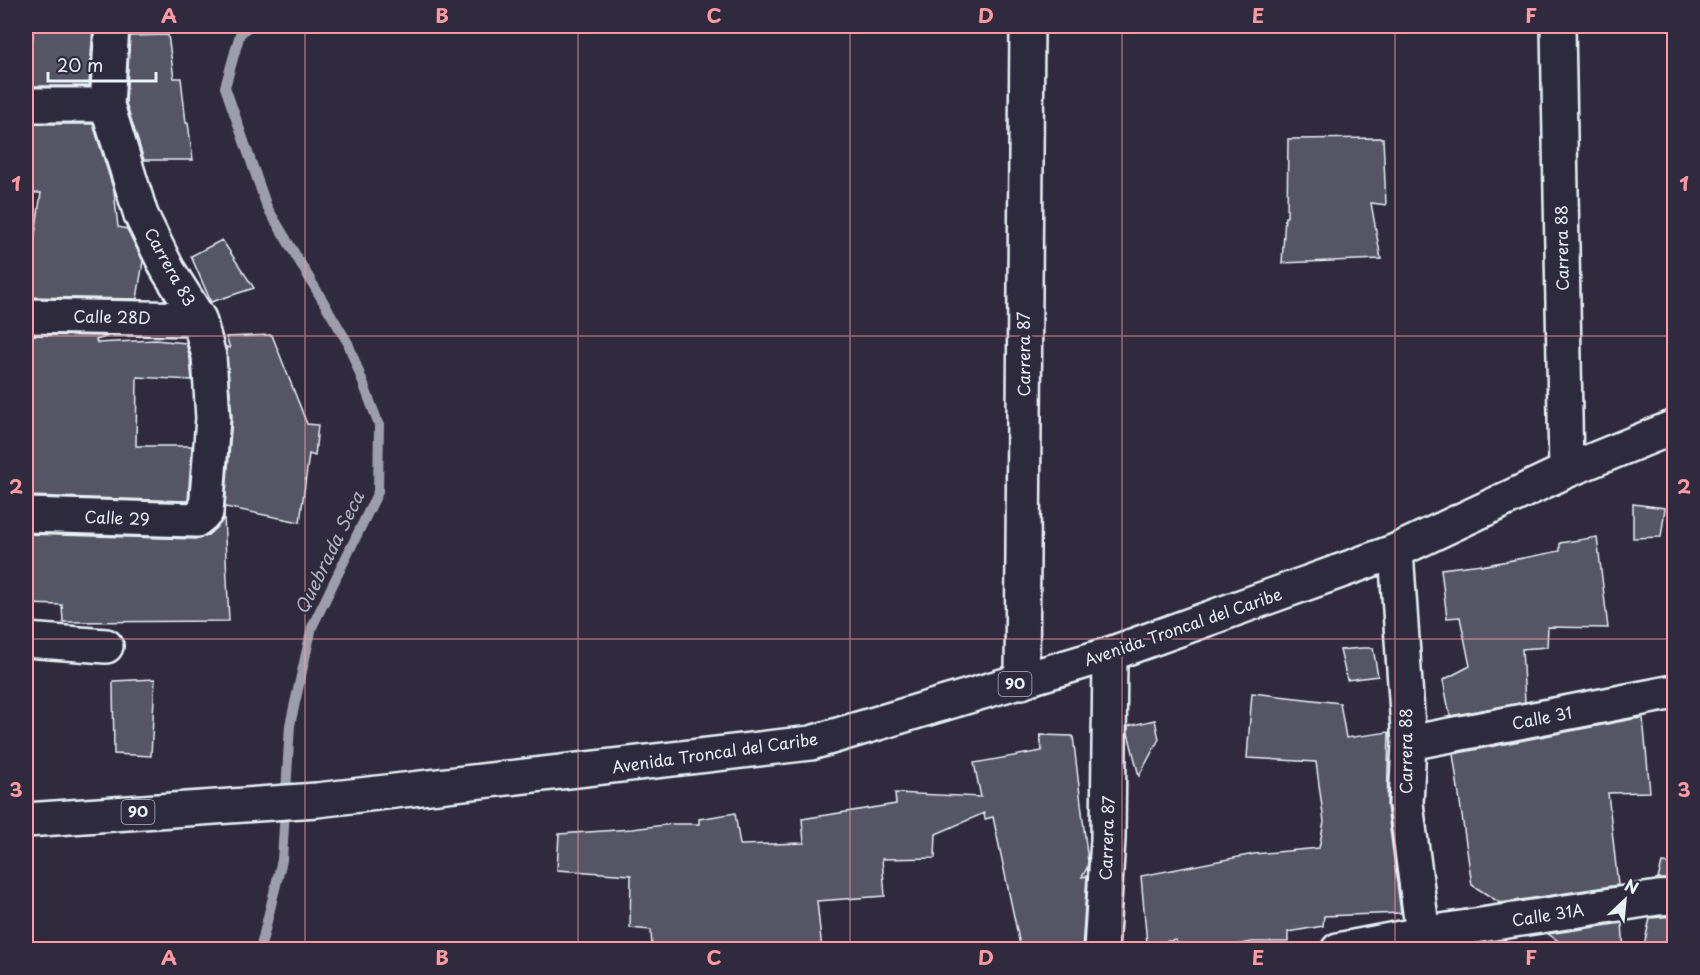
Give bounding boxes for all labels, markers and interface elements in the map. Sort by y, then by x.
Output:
text: A [161,0,177,30]
text: B [435,0,449,30]
text: C [706,0,722,30]
text: D [978,0,994,30]
text: E [1252,0,1264,30]
text: F [1525,0,1537,30]
scale bar [48,45,156,83]
text: 20 m [57,51,103,78]
text: 1 [11,168,21,198]
text: 1 [1679,168,1689,198]
street label: Carrera 88 [1548,205,1574,291]
street label: Carrera 83 [139,223,202,310]
street label: Calle 28D [73,303,151,329]
street label: Carrera 87 [1011,312,1035,396]
text: 2 [9,471,23,501]
text: 2 [1677,471,1691,501]
water label: Quebrada Seca [287,486,370,618]
street label: Calle 29 [84,504,150,530]
street label: Avenida Troncal del Caribe [1080,581,1285,671]
road number: 90 [998,672,1032,696]
street label: Calle 31 [1510,699,1574,735]
street label: Carrera 88 [1393,708,1417,794]
street label: Avenida Troncal del Caribe [610,726,819,778]
text: 3 [9,774,23,804]
text: 3 [1677,774,1691,804]
street label: Carrera 87 [1093,795,1119,881]
road number: 90 [122,800,154,824]
north arrow [1595,870,1655,930]
text: N [1621,872,1643,899]
street label: Calle 31A [1510,896,1586,932]
text: A [161,942,177,972]
text: B [435,942,449,972]
text: C [706,942,722,972]
text: D [978,942,994,972]
text: E [1252,942,1264,972]
text: F [1525,942,1537,972]

